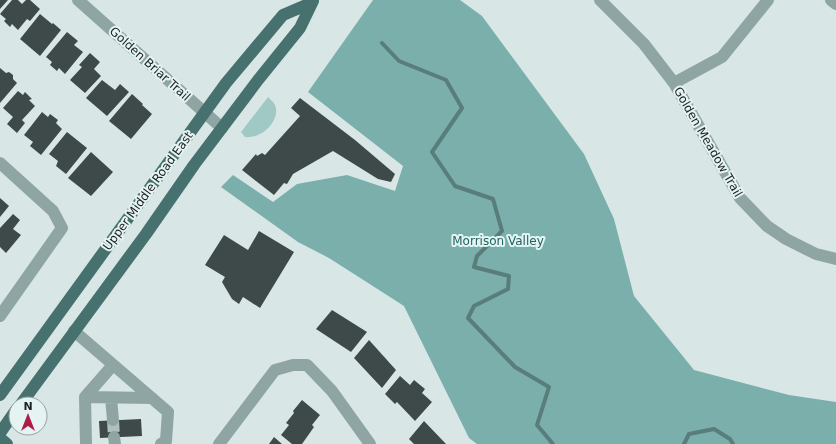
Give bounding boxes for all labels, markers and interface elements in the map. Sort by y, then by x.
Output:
street label: Golden Briar Trail [107,24,193,104]
street label: Golden Meadow Trail [671,85,745,199]
street label: Upper Middle Road East [100,129,196,253]
park label: Morrison Valley [452,234,544,248]
north arrow [8,396,48,436]
text: N [23,400,33,413]

